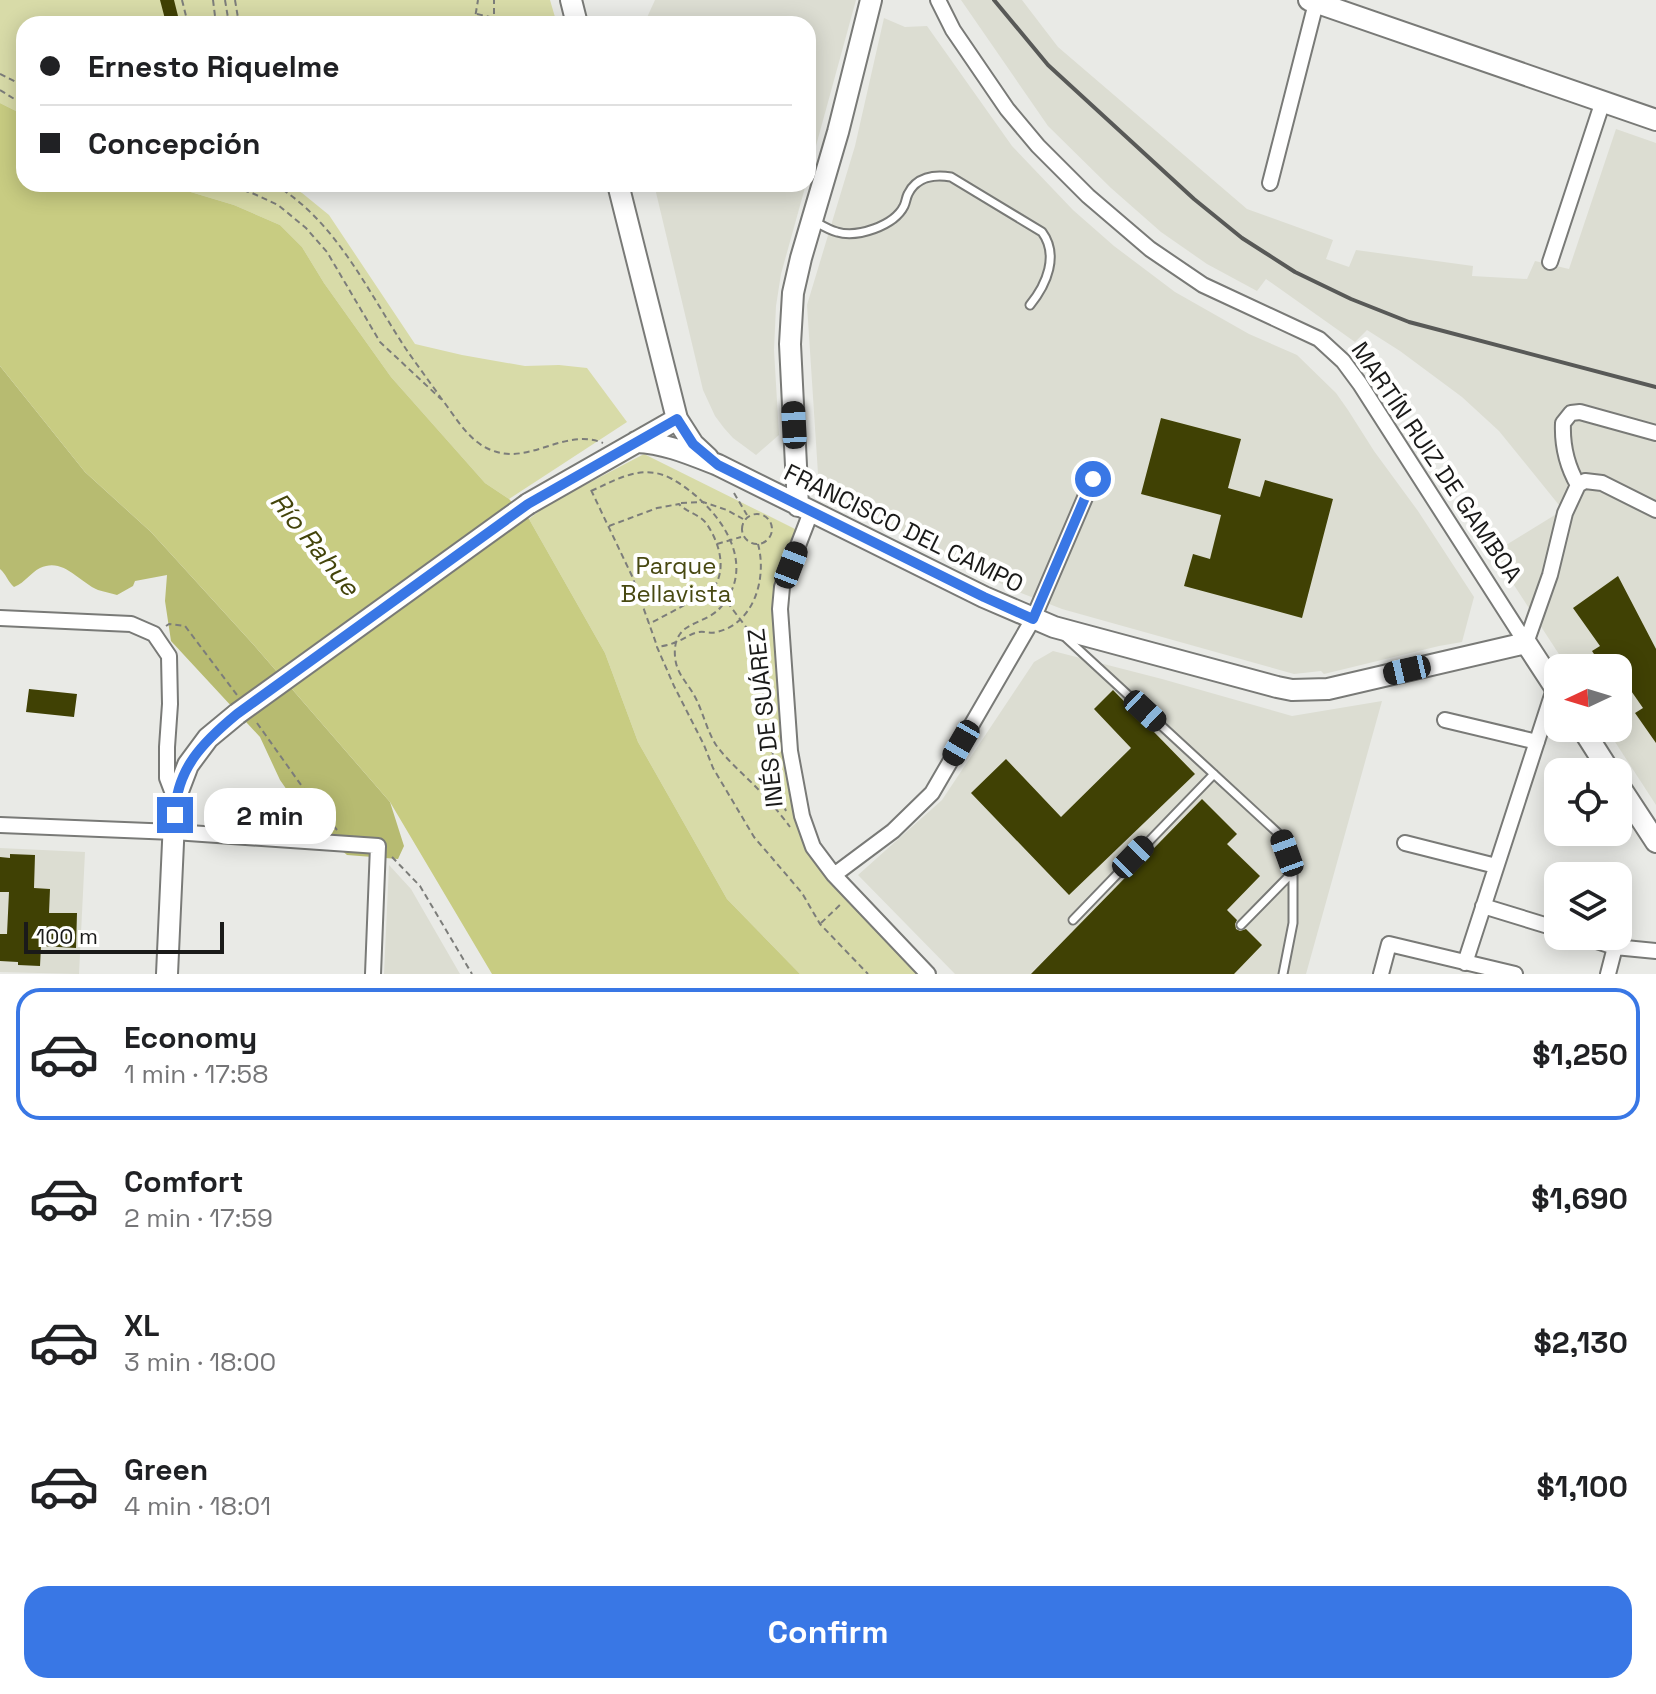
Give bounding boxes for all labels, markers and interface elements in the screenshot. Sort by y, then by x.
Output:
text: Ernesto Riquelme [88,47,340,86]
text: Concepción [88,124,261,163]
street label: MARTÍN RUIZ DE GAMBOA [1345,336,1529,588]
car [781,400,807,450]
street label: FRANCISCO DEL CAMPO [779,457,1029,599]
route start [1075,461,1111,497]
water label: Río Rahue [263,485,368,604]
car [771,538,811,592]
park label: Parque Bellavista [621,550,732,609]
street label: INÉS DE SUÁREZ [740,627,790,809]
car [1381,653,1433,687]
north arrow [1544,654,1632,742]
map controls [1544,654,1632,950]
car [1119,686,1171,736]
car [939,716,983,770]
button: locate [1544,758,1632,846]
callout: 2 min [203,787,335,843]
route end [157,797,193,833]
text: 2 min [236,799,304,833]
car [1268,826,1306,880]
car [1108,831,1158,883]
button: layers [1544,862,1632,950]
scale bar [24,918,224,954]
text: 100 m [36,922,98,950]
icon: car [28,1018,100,1090]
text: Economy [124,1018,257,1057]
text: $1,250 [1532,1035,1628,1074]
text: 1 min · 17:58 [124,1057,268,1091]
icon: car [28,1162,100,1234]
text: Comfort [124,1162,243,1201]
text: $1,690 [1531,1179,1628,1218]
text: 2 min · 17:59 [124,1201,273,1235]
icon: car [28,1306,100,1378]
text: XL [124,1306,160,1345]
text: $2,130 [1534,1323,1628,1362]
text: 3 min · 18:00 [124,1345,276,1379]
icon: car [28,1450,100,1522]
text: Green [124,1450,208,1489]
text: $1,100 [1537,1467,1628,1506]
text: 4 min · 18:01 [124,1489,271,1523]
button: Confirm [24,1586,1632,1678]

